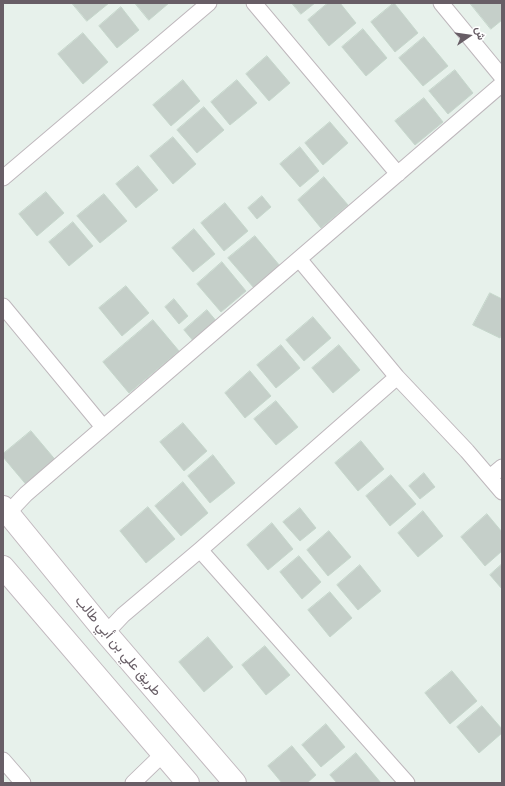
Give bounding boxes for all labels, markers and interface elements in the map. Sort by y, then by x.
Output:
north arrow [449,16,489,56]
text: ش [472,25,489,41]
street label: طريق علي بن أبي طالب [71,593,165,699]

